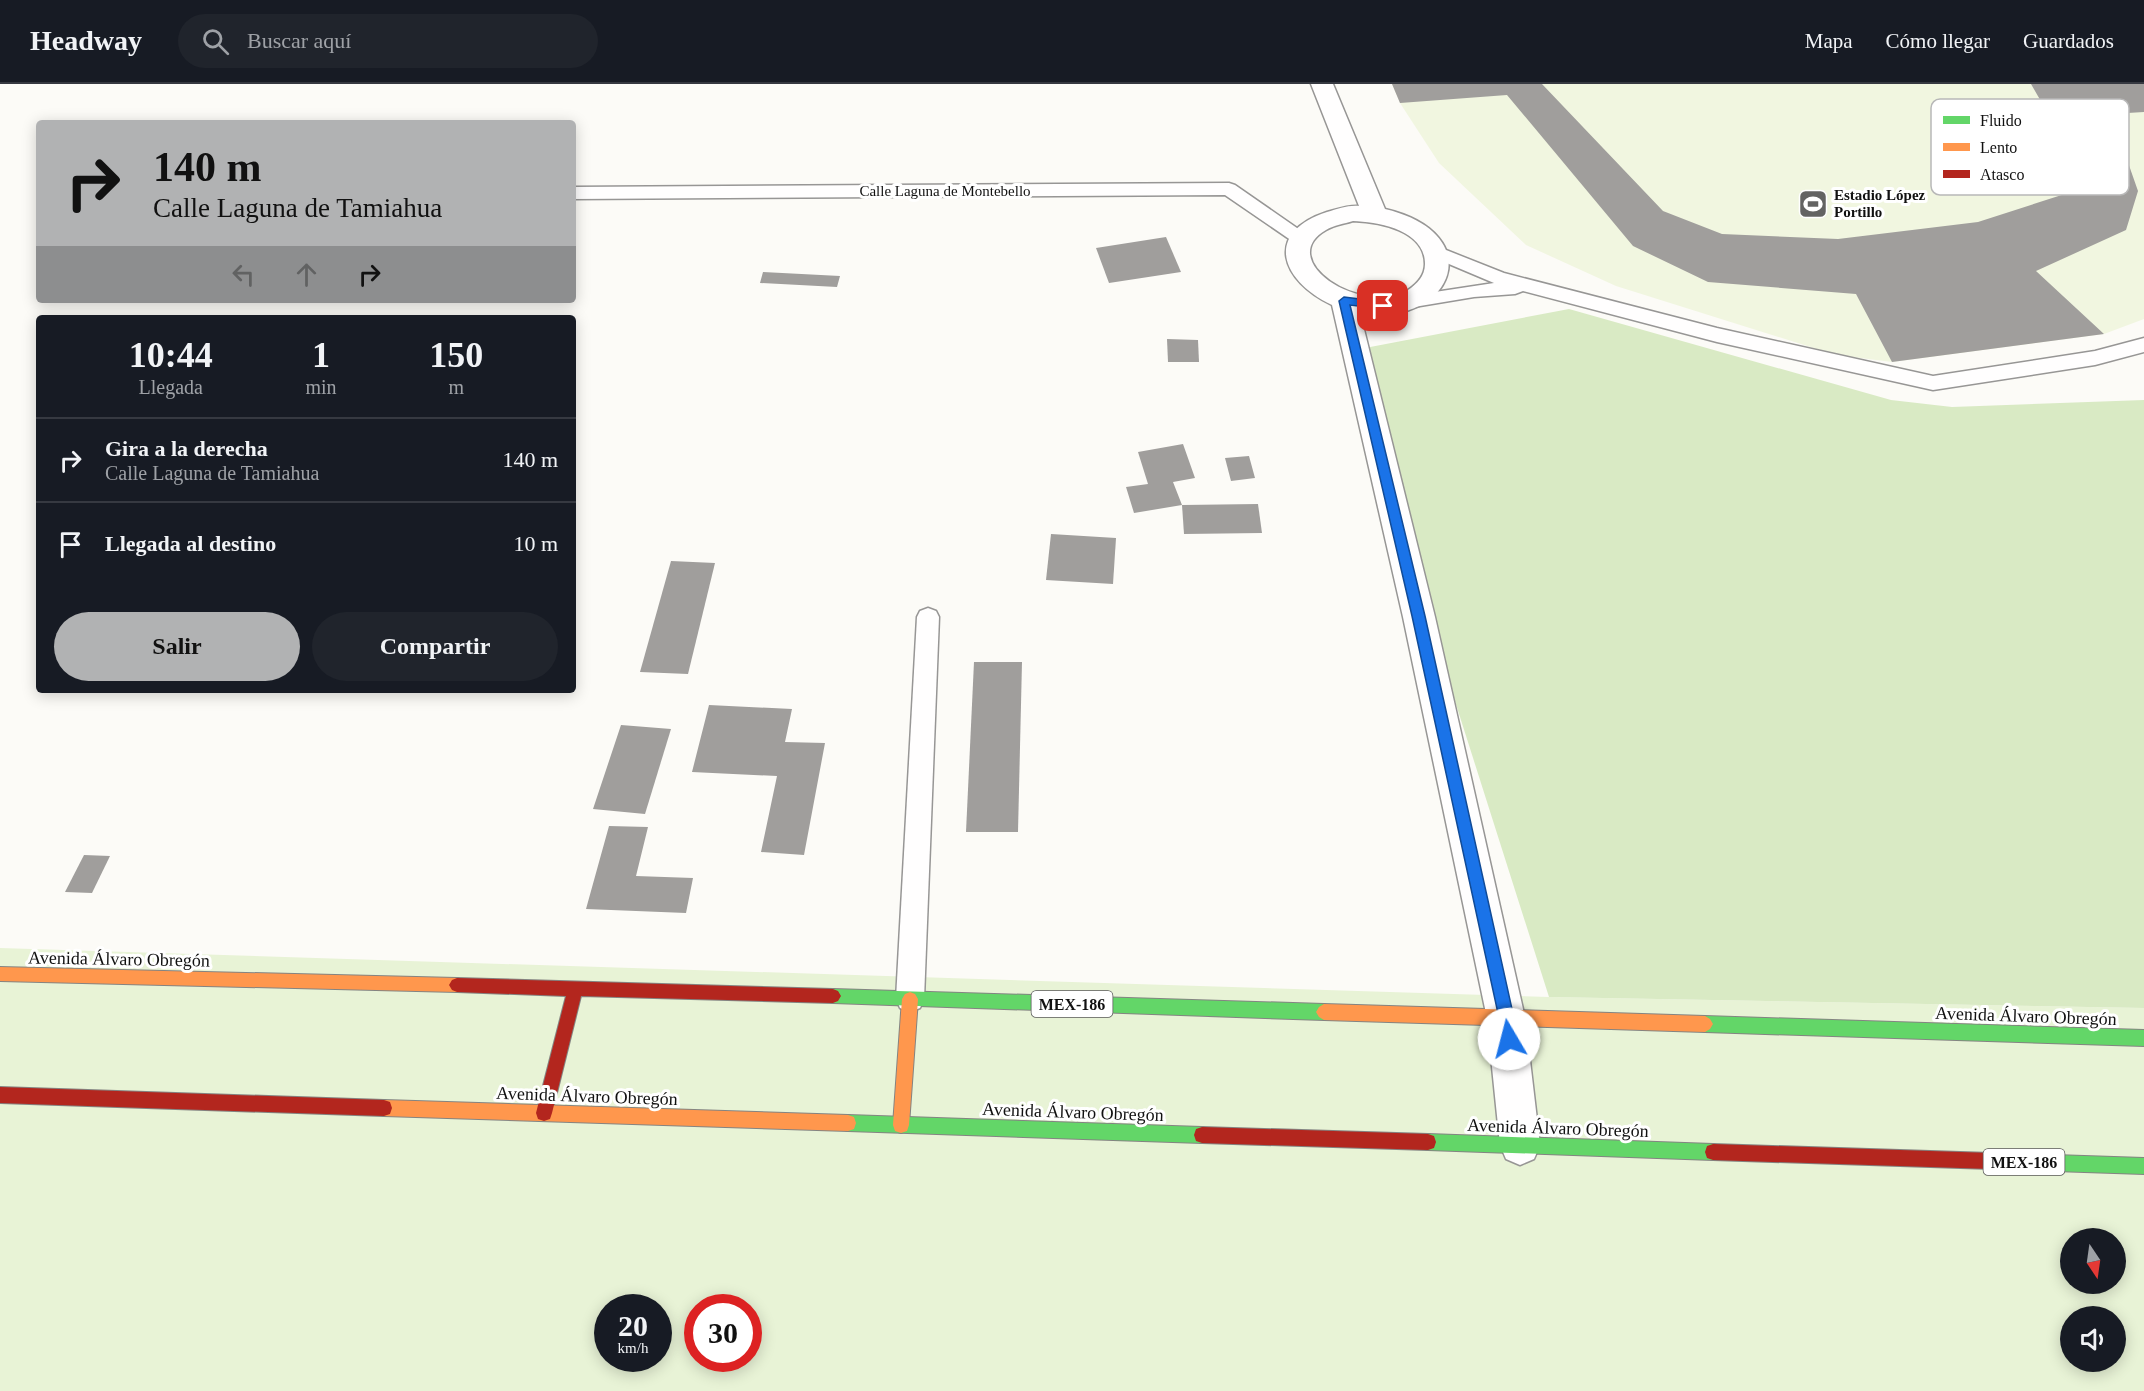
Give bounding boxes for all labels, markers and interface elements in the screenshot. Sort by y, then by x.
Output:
search box [178,14,598,68]
text: Headway [30,25,142,56]
icon: search [199,25,232,58]
text: Buscar aquí [247,28,351,53]
text: Mapa [1805,29,1853,53]
text: Cómo llegar [1886,29,1990,53]
text: Guardados [2023,29,2114,53]
legend [1931,99,2129,195]
text: Fluido [1980,112,2022,129]
text: Lento [1980,139,2017,156]
icon: right [54,144,132,222]
text: 140 m [153,144,262,190]
text: Atasco [1980,166,2024,183]
street label: Calle Laguna de Montebello [859,183,1031,199]
place label: Estadio López Portillo [1834,187,1926,220]
sports icon: Estadio López Portillo [1797,188,1829,220]
text: Calle Laguna de Tamiahua [153,193,442,223]
icon: left [227,258,260,291]
icon: ahead [290,258,323,291]
icon: right [353,258,386,291]
pin [1357,280,1408,331]
icon: arrive [1366,289,1399,322]
text: 10:44 [129,335,213,375]
text: 1 [312,335,330,375]
text: 150 [429,335,483,375]
text: Llegada [139,376,203,398]
text: min [305,376,337,398]
text: m [449,376,464,398]
text: Gira a la derecha [105,436,268,461]
icon: right [54,444,87,477]
text: 140 m [502,447,558,472]
text: Calle Laguna de Tamiahua [105,462,319,484]
icon: arrive [54,528,87,561]
text: Llegada al destino [105,531,276,556]
text: 10 m [513,531,558,556]
button: Salir [54,612,300,681]
button: Compartir [312,612,558,681]
street label: Avenida Álvaro Obregón [28,946,210,971]
road number: MEX-186 [1032,991,1112,1017]
street label: Avenida Álvaro Obregón [1935,1002,2117,1029]
position arrow [1477,1007,1541,1071]
street label: Avenida Álvaro Obregón [496,1082,678,1109]
street label: Avenida Álvaro Obregón [982,1098,1164,1125]
street label: Avenida Álvaro Obregón [1467,1114,1649,1141]
road number: MEX-186 [1984,1149,2064,1175]
north arrow [2060,1228,2126,1294]
map controls [2060,1228,2126,1372]
speed limit sign: 30 [684,1294,762,1372]
button: sound [2060,1306,2126,1372]
text: 20 [618,1309,648,1342]
text: km/h [618,1340,648,1356]

